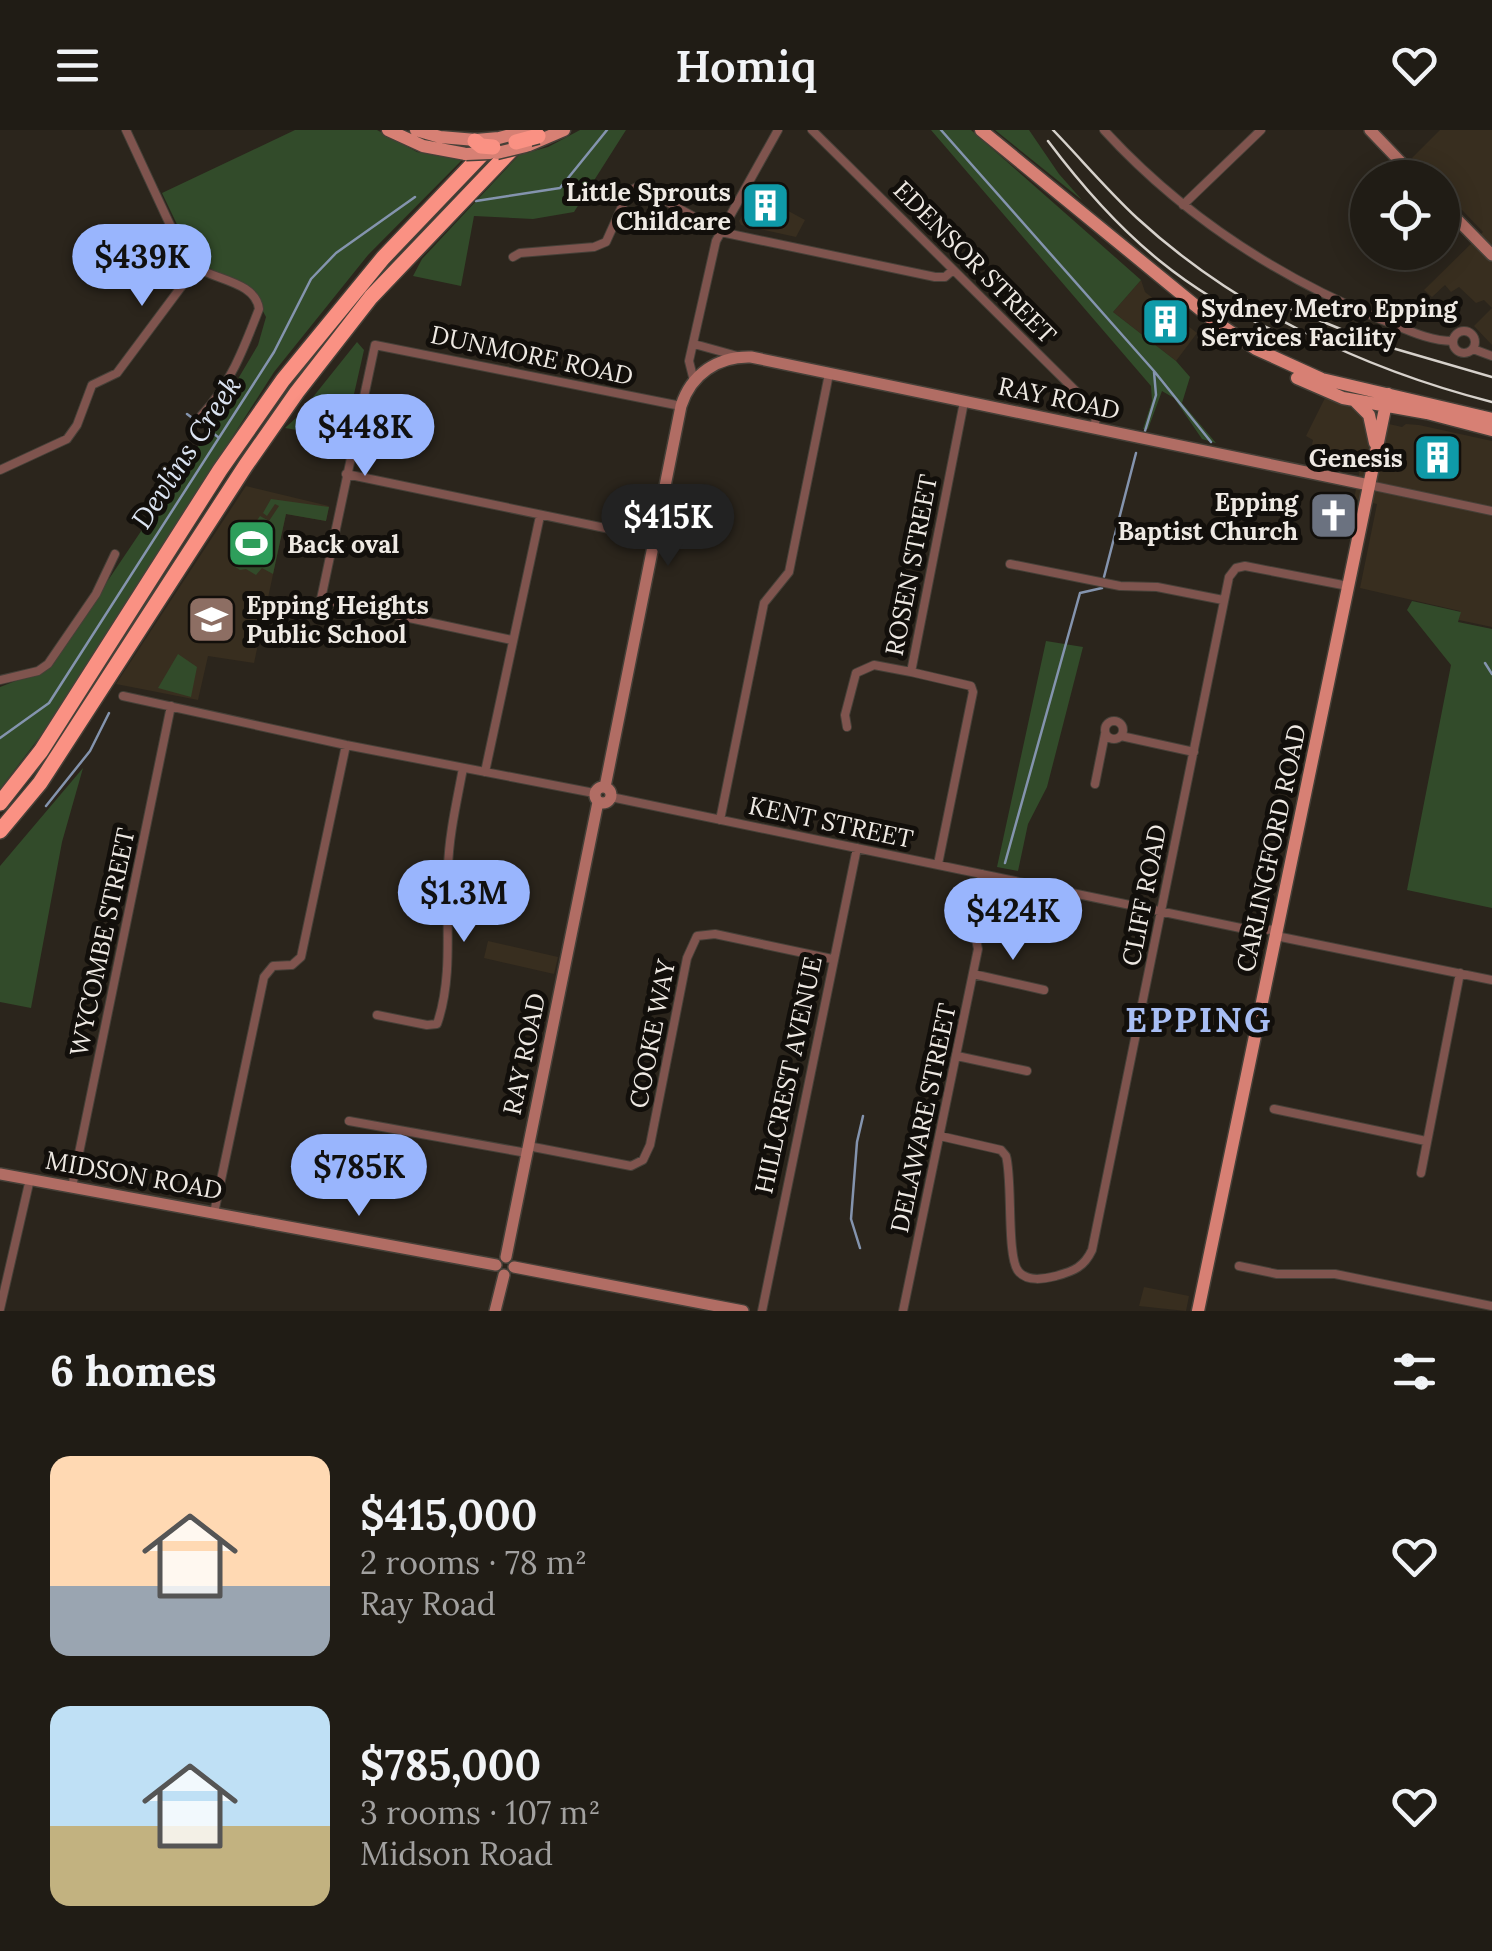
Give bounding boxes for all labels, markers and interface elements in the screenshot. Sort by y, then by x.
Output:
text: Homiq [675,37,817,94]
icon: menu [50,38,105,93]
icon: heart [1387,38,1442,93]
map controls [1350,160,1460,270]
button: locate [1350,160,1460,270]
street label: EDENSOR STREET [887,174,1063,350]
place label: Little Sprouts Childcare [566,176,731,237]
building icon: Little Sprouts Childcare [740,180,792,232]
pin: $439K [72,224,212,309]
text: $439K [94,236,190,277]
place label: Sydney Metro Epping Services Facility [1201,292,1458,353]
building icon: Sydney Metro Epping Services Facility [1140,296,1192,348]
street label: DUNMORE ROAD [428,318,636,392]
water label: Devlins Creek [123,369,249,535]
street label: RAY ROAD [995,369,1123,427]
pin: $448K [295,394,435,479]
text: $448K [317,406,413,447]
building icon: Genesis [1412,432,1464,484]
place label: Genesis [1309,442,1403,474]
street label: ROSEN STREET [878,472,944,658]
pin: $415K [598,484,738,569]
place label: Epping Baptist Church [1117,486,1299,547]
church icon: Epping Baptist Church [1307,490,1359,542]
text: $415K [623,496,713,537]
sports icon: Back oval [226,518,278,570]
place label: Back oval [287,528,399,560]
place label: Epping Heights Public School [246,589,429,650]
school or university icon: Epping Heights Public School [185,593,237,645]
street label: CARLINGFORD ROAD [1229,721,1313,975]
street label: KENT STREET [746,789,916,855]
street label: CLIFF ROAD [1115,821,1173,969]
street label: WYCOMBE STREET [62,825,142,1059]
pin: $1.3M [394,860,534,945]
text: $1.3M [420,872,508,913]
pin: $424K [943,878,1083,963]
text: $424K [966,890,1060,931]
street label: HILLCREST AVENUE [747,953,829,1197]
street label: COOKE WAY [622,956,682,1111]
street label: RAY ROAD [495,990,553,1118]
district label: EPPING [1125,997,1273,1042]
street label: DELAWARE STREET [883,1000,963,1236]
pin: $785K [289,1134,429,1219]
street label: MIDSON ROAD [43,1144,225,1206]
text: $785K [313,1146,405,1187]
text: 6 homes [50,1344,217,1398]
icon: filters [1387,1344,1442,1399]
text: $415,000 [360,1488,537,1542]
icon: home [130,1496,250,1616]
icon: heart [1387,1529,1442,1584]
text: 2 rooms · 78 m² [360,1542,587,1583]
text: Ray Road [360,1583,496,1624]
text: $785,000 [360,1738,541,1792]
icon: home [130,1746,250,1866]
icon: heart [1387,1779,1442,1834]
text: 3 rooms · 107 m² [360,1792,600,1833]
text: Midson Road [360,1833,553,1874]

